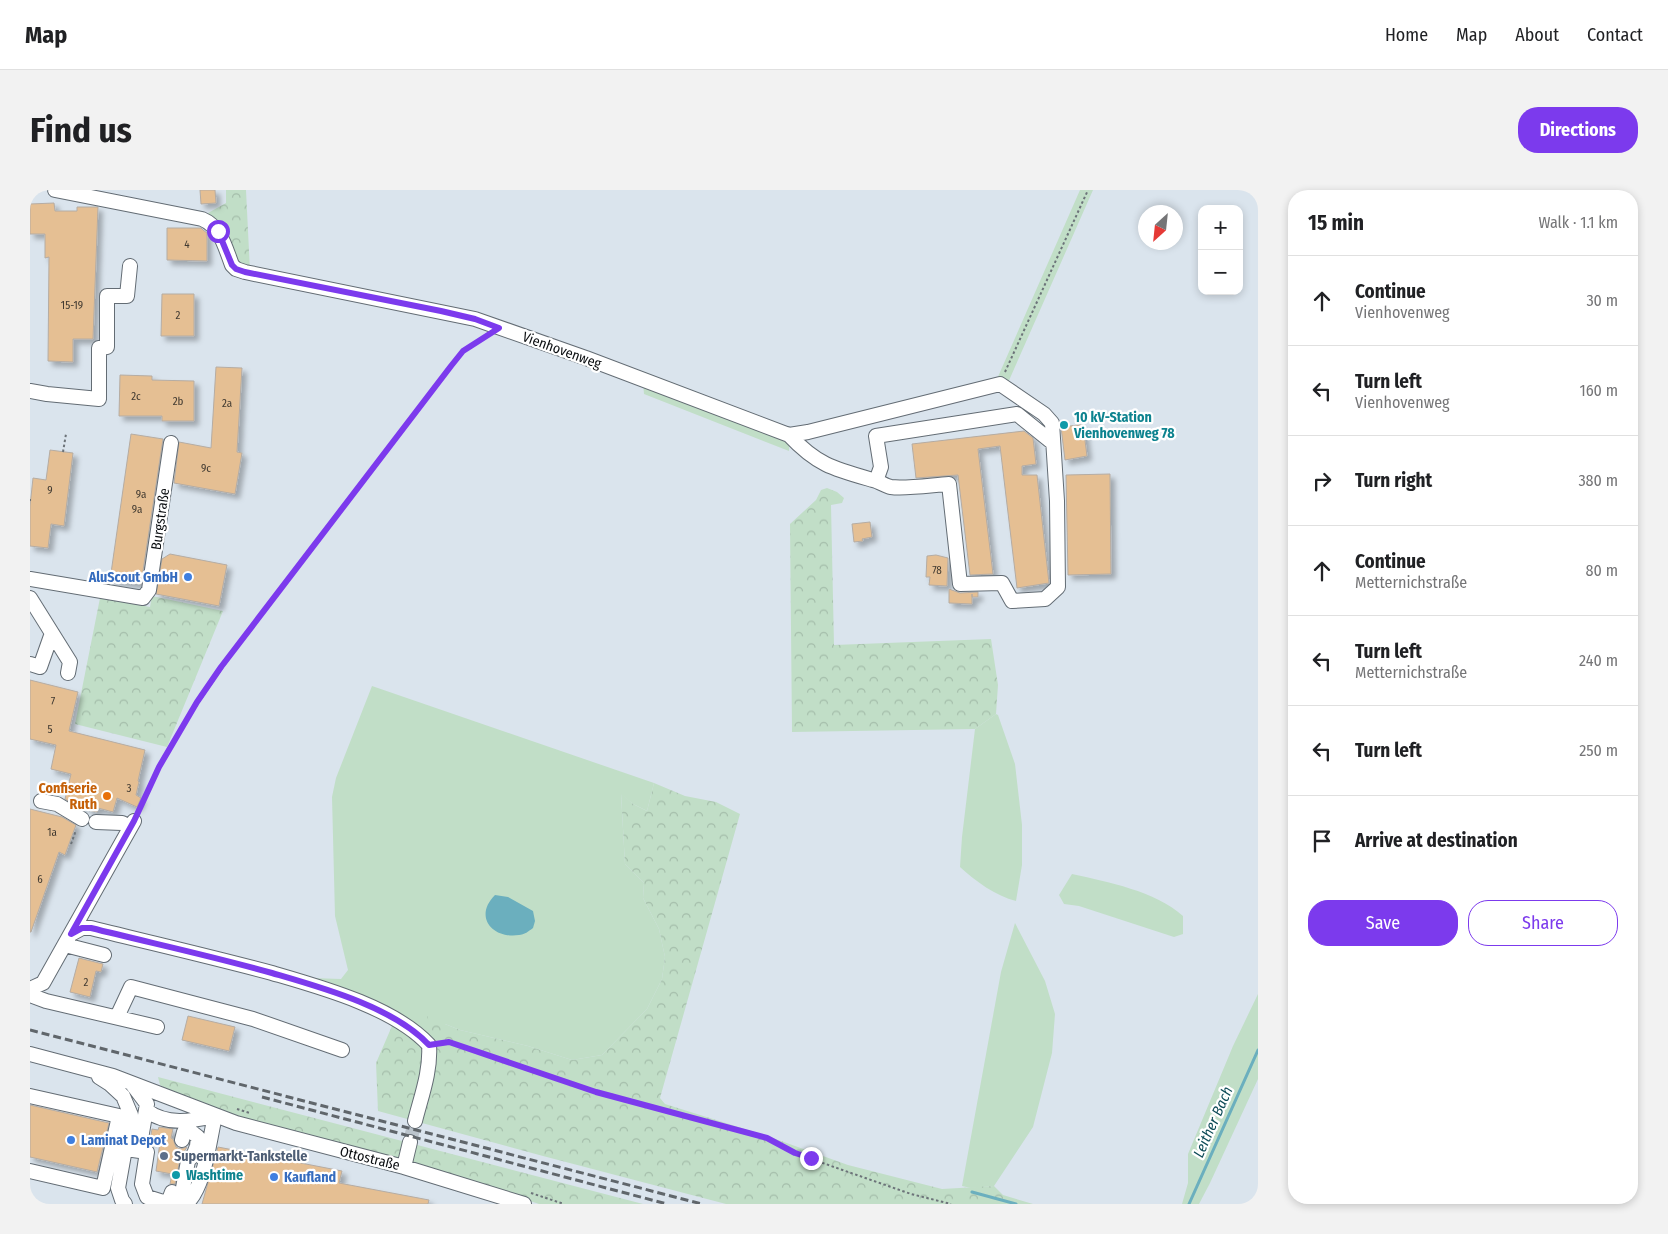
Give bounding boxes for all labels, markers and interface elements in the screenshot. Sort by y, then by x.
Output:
text: Map [25,21,67,49]
text: Home [1385,24,1428,46]
text: Map [1456,24,1487,46]
text: About [1515,24,1559,46]
text: Contact [1587,24,1643,46]
button: Directions [1518,107,1638,153]
text: Find us [30,109,132,151]
north arrow [1138,205,1183,250]
map controls [1198,205,1243,295]
button: + [1198,205,1243,250]
text: 15 min [1308,210,1364,236]
text: Walk · 1.1 km [1538,213,1618,232]
route start [207,220,230,243]
house number: 4 [184,238,190,251]
button: − [1198,250,1243,295]
text: Continue [1355,280,1426,303]
icon: ahead [1308,287,1336,315]
text: 30 m [1586,291,1618,310]
house number: 15-19 [61,299,83,312]
text: Vienhovenweg [1355,303,1450,322]
house number: 2 [176,309,181,322]
street label: Vienhovenweg [520,328,604,373]
text: Turn left [1355,370,1422,393]
icon: left [1308,377,1336,405]
text: 160 m [1579,381,1618,400]
house number: 2c [131,390,141,403]
text: Vienhovenweg [1355,393,1450,412]
house number: 2b [173,395,183,408]
house number: 2a [222,397,232,410]
place label: 10 kV-Station Vienhovenweg 78 [1073,409,1175,442]
marker: 10 kV-Station Vienhovenweg 78 [1058,419,1070,431]
house number: 9c [201,462,211,475]
icon: right [1308,467,1336,495]
text: Turn right [1355,469,1432,492]
text: 380 m [1578,471,1618,490]
house number: 9 [47,484,53,497]
street label: Burgstraße [148,487,173,551]
house number: 9a [136,488,146,501]
house number: 9a [132,503,142,516]
text: Continue [1355,550,1426,573]
icon: ahead [1308,557,1336,585]
text: 80 m [1586,561,1618,580]
house number: 78 [932,564,942,577]
place label: AluScout GmbH [88,569,178,586]
marker: AluScout GmbH [182,571,194,583]
text: Metternichstraße [1355,573,1467,592]
text: Turn left [1355,640,1422,663]
icon: left [1308,647,1336,675]
text: 240 m [1579,651,1618,670]
text: Metternichstraße [1355,663,1467,682]
house number: 7 [51,695,56,708]
house number: 5 [47,723,53,736]
icon: left [1308,737,1336,765]
text: Turn left [1355,739,1422,762]
text: 250 m [1579,741,1618,760]
place label: Confiserie Ruth [38,780,97,813]
house number: 3 [127,782,132,795]
marker: Confiserie Ruth [101,790,113,802]
house number: 1a [47,826,57,839]
icon: arrive [1308,827,1336,855]
text: Arrive at destination [1355,829,1518,852]
house number: 6 [37,873,43,886]
button: Save [1308,900,1458,946]
button: Share [1468,900,1618,946]
house number: 2 [84,976,89,989]
water label: Leither Bach [1189,1084,1237,1160]
place label: Laminat Depot [81,1132,167,1149]
marker: Laminat Depot [65,1134,77,1146]
street label: Ottostraße [338,1143,402,1174]
route end [800,1147,823,1170]
place label: Supermarkt-Tankstelle [174,1148,307,1165]
marker: Supermarkt-Tankstelle [158,1150,170,1162]
place label: Washtime [186,1167,243,1184]
marker: Washtime [170,1169,182,1181]
place label: Kaufland [284,1169,336,1186]
marker: Kaufland [268,1171,280,1183]

